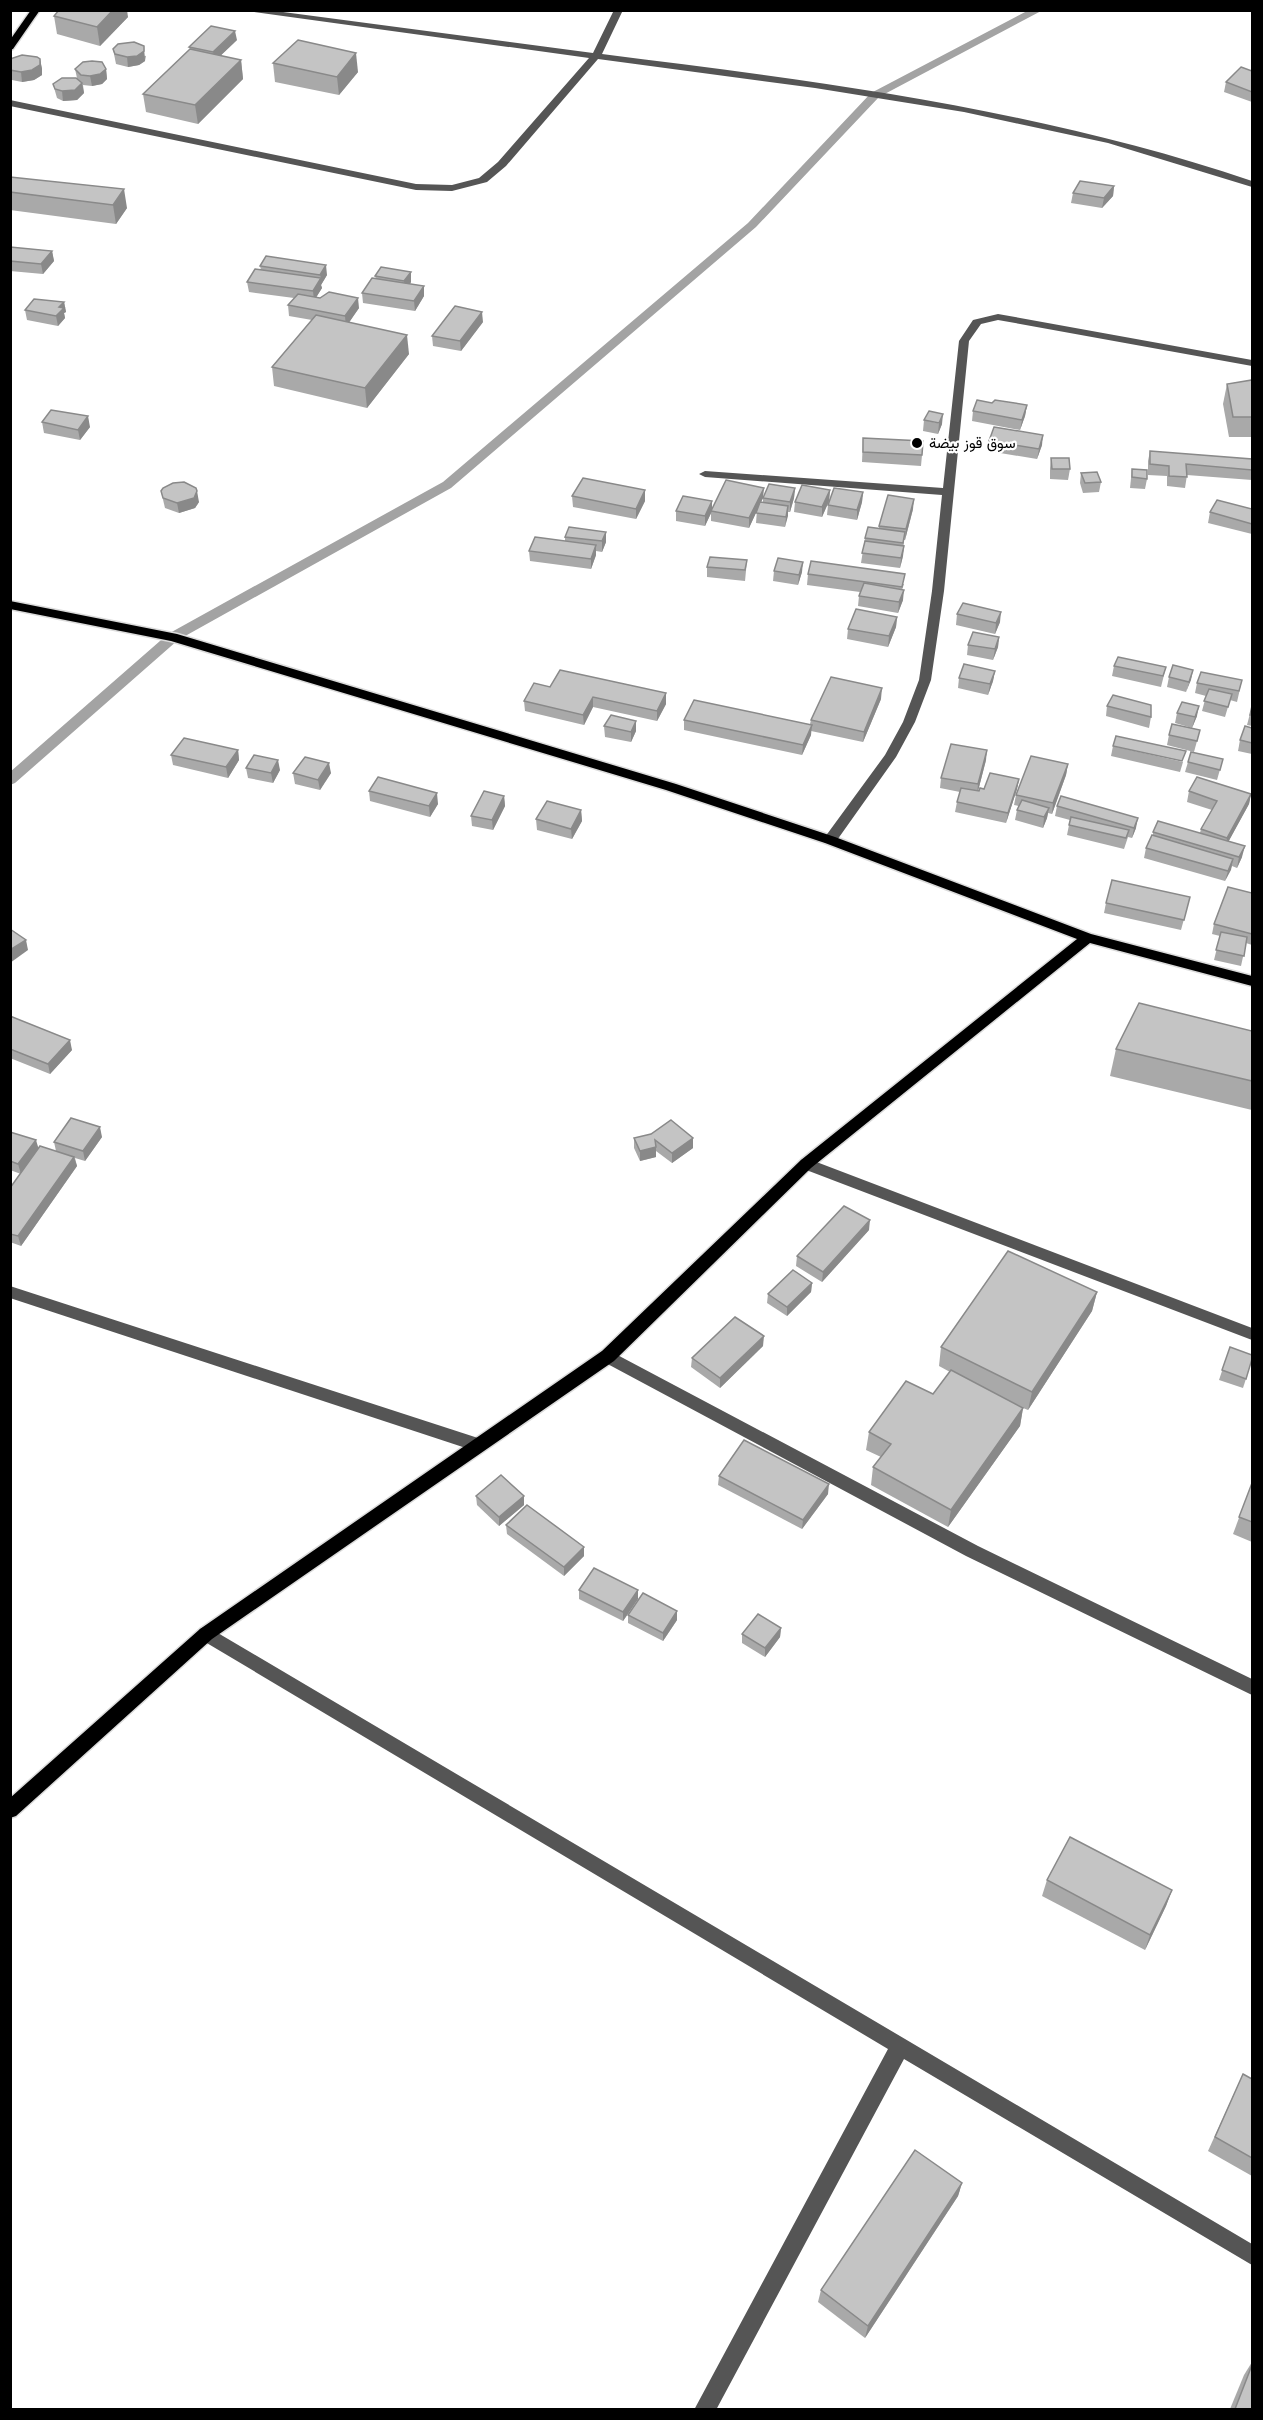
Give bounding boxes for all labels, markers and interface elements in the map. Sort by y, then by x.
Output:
place label: سوق قوز بيضة [929,433,1016,452]
marker: سوق قوز بيضة [910,436,924,450]

